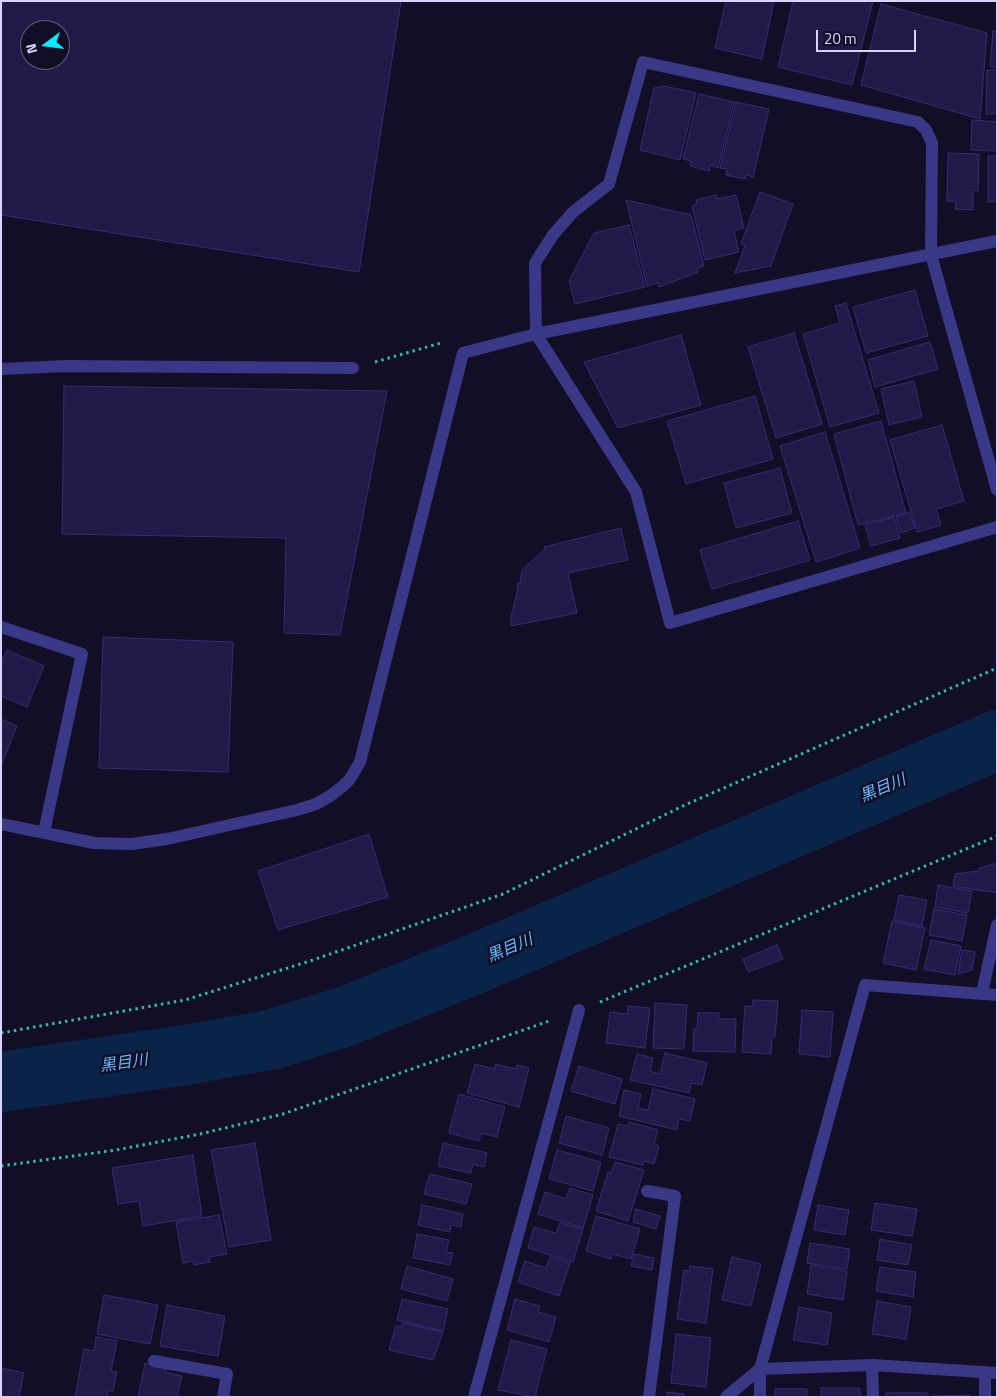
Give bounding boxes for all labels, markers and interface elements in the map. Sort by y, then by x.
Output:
north arrow [20,20,70,70]
scale bar [818,20,918,52]
text: 20 m [824,27,857,50]
text: N [20,41,42,56]
water label: 黒目川 [857,771,909,807]
water label: 黒目川 [484,931,536,967]
water label: 黒目川 [99,1051,149,1077]

